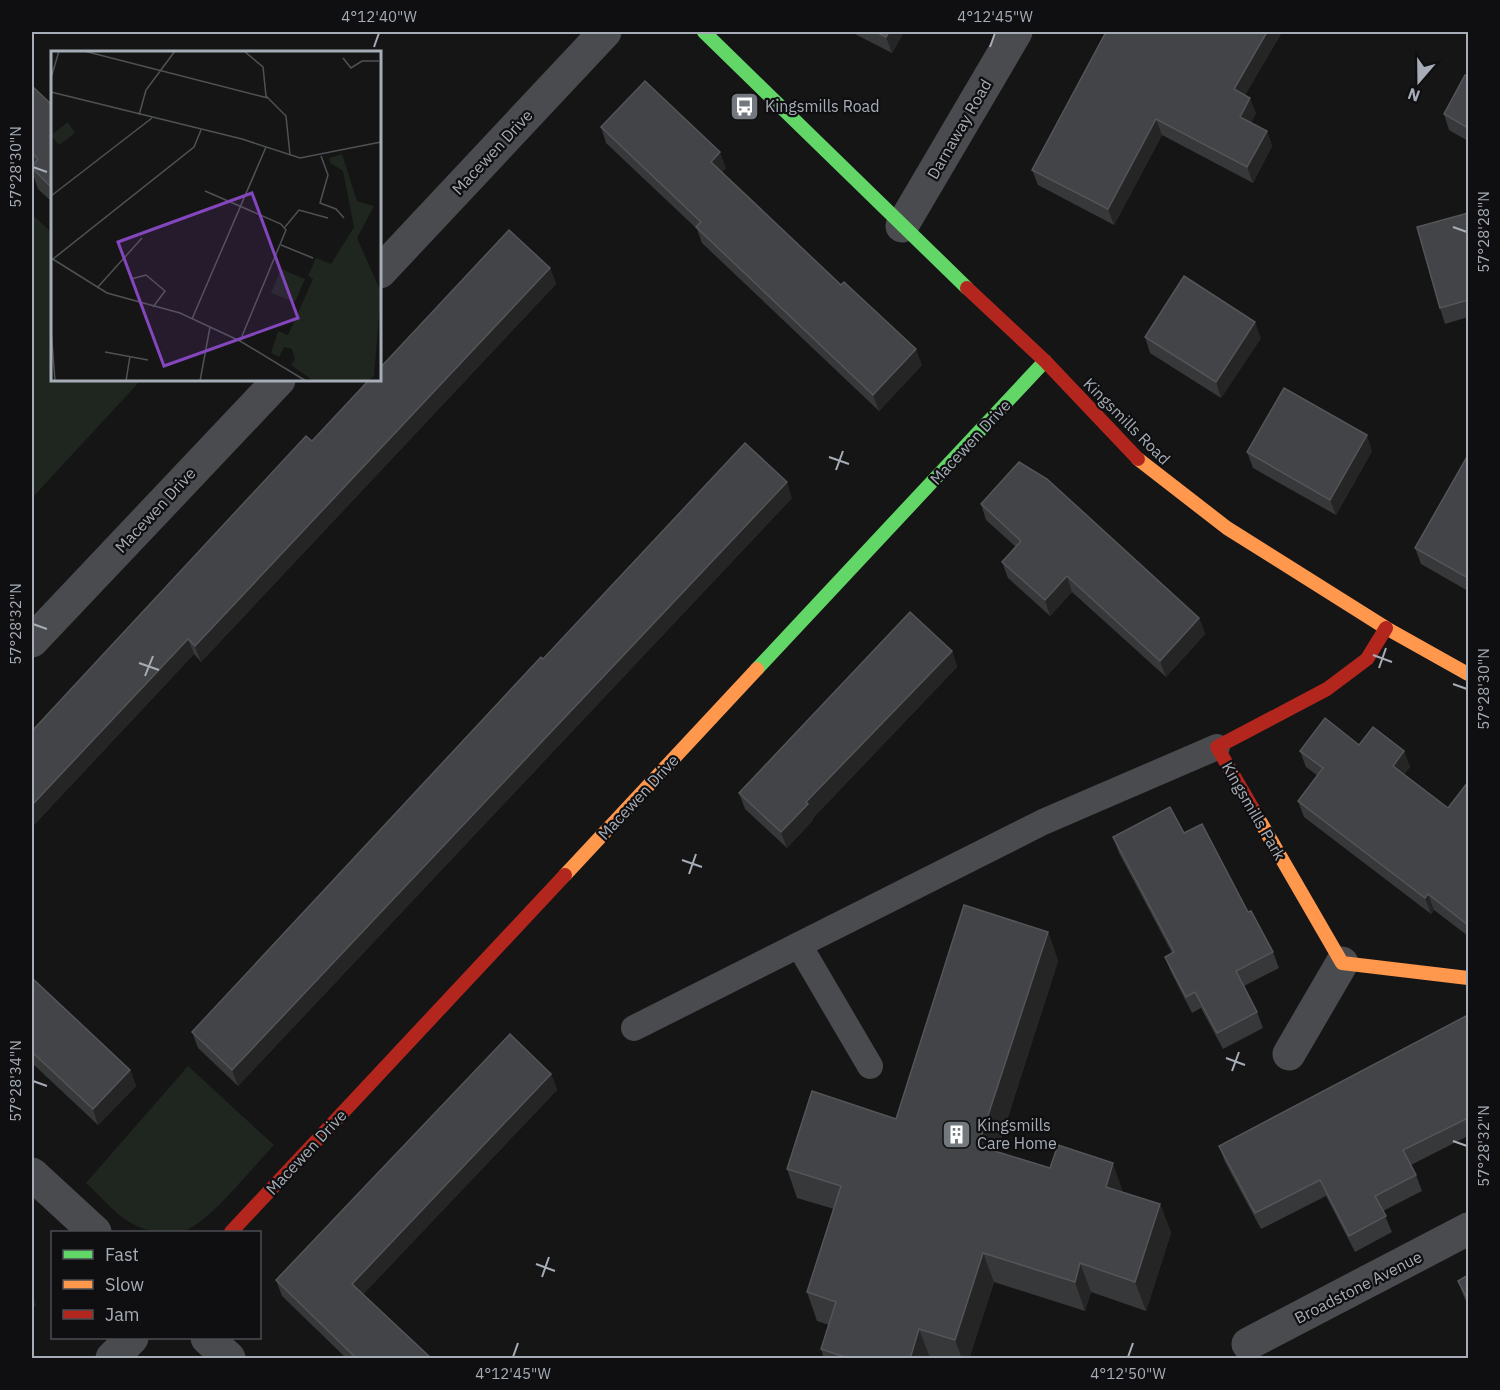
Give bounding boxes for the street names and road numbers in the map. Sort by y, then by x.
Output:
street label: Darnaway Road [922,76,996,182]
street label: Macewen Drive [447,105,537,199]
street label: Kingsmills Road [1079,373,1175,469]
street label: Macewen Drive [925,395,1015,489]
street label: Macewen Drive [110,463,200,557]
street label: Macewen Drive [593,750,683,844]
street label: Kingsmills Park [1218,758,1290,864]
street label: Macewen Drive [261,1105,351,1199]
street label: Broadstone Avenue [1291,1246,1425,1328]

